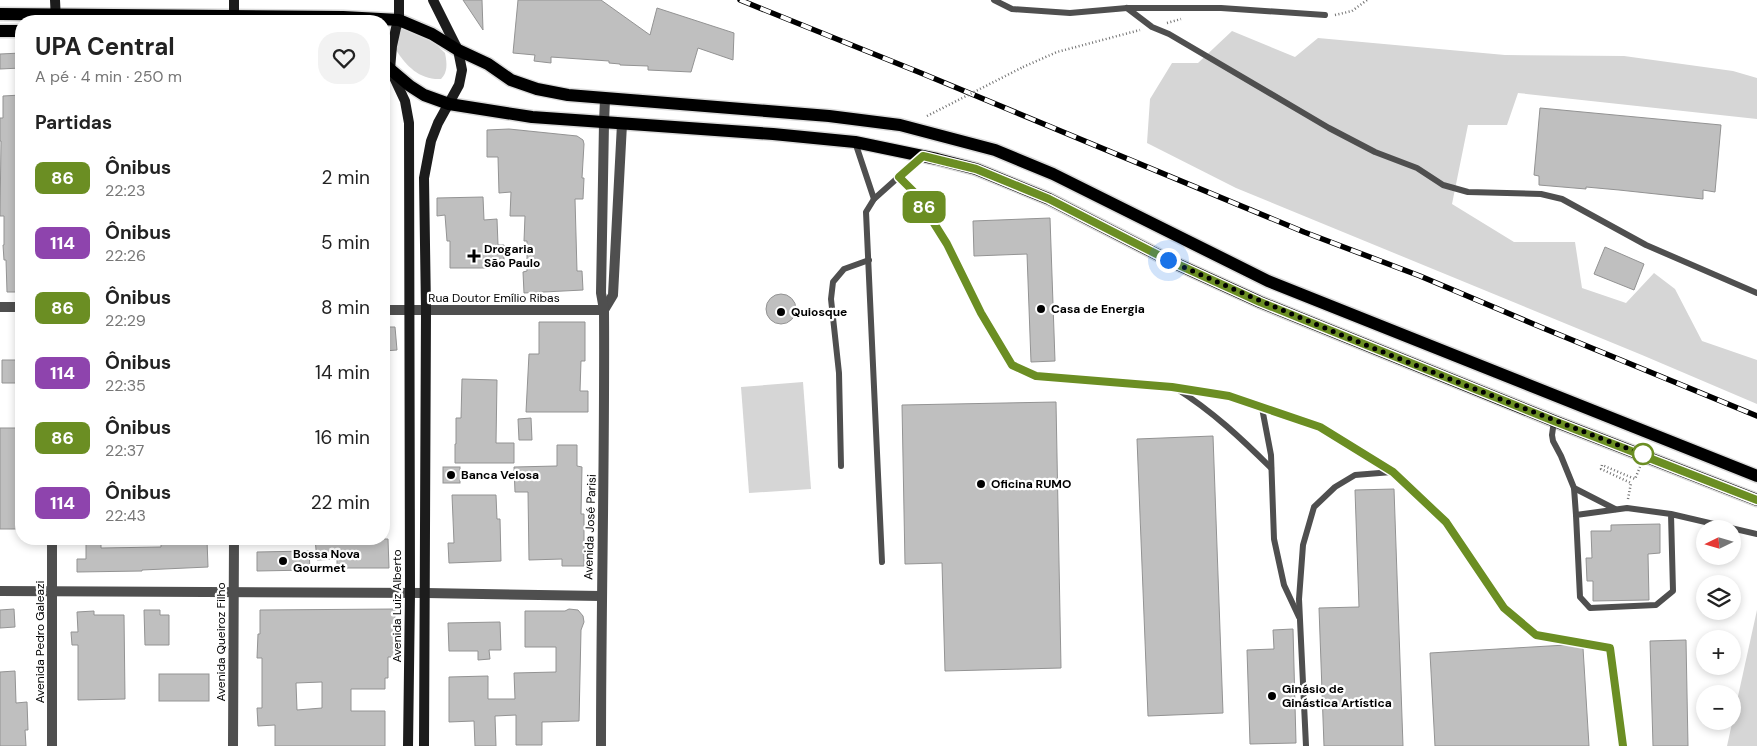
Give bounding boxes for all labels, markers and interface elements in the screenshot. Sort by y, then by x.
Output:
text: UPA Central [35,31,175,62]
button: heart [318,32,370,84]
text: A pé · 4 min · 250 m [35,66,182,87]
text: Partidas [35,110,112,135]
text: Ônibus [105,155,171,180]
text: 2 min [322,165,370,190]
text: 86 [51,166,74,190]
text: 22:23 [105,180,145,201]
line badge: 86 [902,191,946,223]
text: 86 [913,195,935,219]
text: Ônibus [105,220,171,245]
text: 5 min [321,230,370,255]
text: 114 [50,231,75,255]
place label: Drogaria São Paulo [484,241,540,271]
text: 22:26 [105,245,146,266]
your location [1156,248,1181,273]
marker: Drogaria São Paulo [468,250,480,262]
text: Ônibus [105,285,171,310]
street label: Rua Doutor Emílio Ribas [428,290,560,306]
text: 8 min [321,295,370,320]
text: 86 [51,296,74,320]
place label: Casa de Energia [1051,301,1145,317]
marker: Casa de Energia [1035,303,1047,315]
place label: Quiosque [791,304,847,320]
marker: Quiosque [775,306,787,318]
text: 22:29 [105,310,146,331]
text: Ônibus [105,350,171,375]
text: 14 min [315,360,370,385]
text: 114 [50,361,75,385]
text: 22:35 [105,375,146,396]
text: Ônibus [105,415,171,440]
text: 16 min [315,425,370,450]
text: 86 [51,426,74,450]
text: 22:37 [105,440,144,461]
unlabelled marker [1632,443,1654,465]
place label: Banca Velosa [461,467,539,483]
marker: Banca Velosa [445,469,457,481]
street label: Avenida José Parisi [580,474,600,580]
place label: Oficina RUMO [991,476,1071,492]
marker: Oficina RUMO [975,478,987,490]
text: Ônibus [105,480,171,505]
text: 22 min [311,490,370,515]
text: 114 [50,491,75,515]
text: 22:43 [105,505,146,526]
north arrow [1696,520,1741,565]
map controls [1696,520,1741,730]
place label: Bossa Nova Gourmet [293,546,360,576]
street label: Avenida Luiz Alberto [389,549,405,663]
marker: Bossa Nova Gourmet [277,555,289,567]
button: layers [1696,575,1741,620]
street label: Avenida Pedro Galeazi [32,581,48,703]
street label: Avenida Queiroz Filho [213,582,229,702]
button: + [1696,630,1741,675]
place label: Ginásio de Ginástica Artística [1282,681,1392,711]
button: − [1696,685,1741,730]
marker: Ginásio de Ginástica Artística [1266,690,1278,702]

